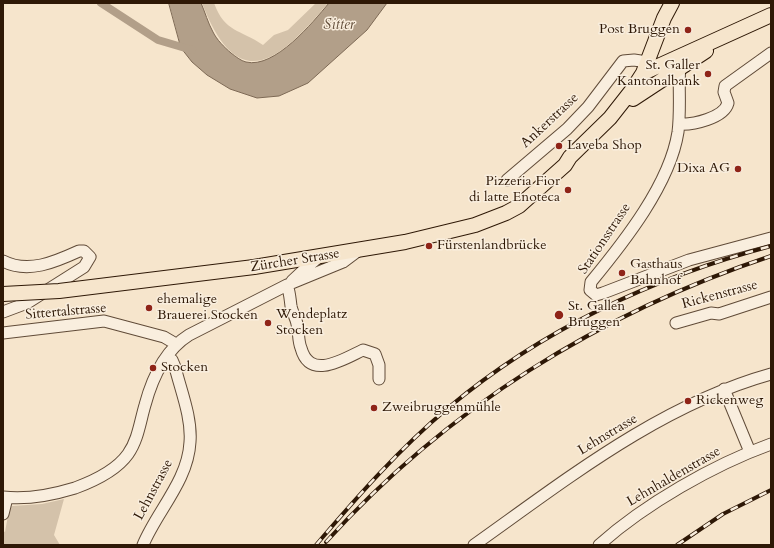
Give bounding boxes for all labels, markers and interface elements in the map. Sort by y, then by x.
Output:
water label: Sitter [323,17,355,35]
place label: Post Bruggen [599,22,680,38]
marker: Post Bruggen [683,25,693,35]
place label: St. Galler Kantonalbank [617,58,700,90]
marker: St. Galler Kantonalbank [703,69,713,79]
street label: Ankerstrasse [518,90,582,152]
place label: Laveba Shop [567,138,642,154]
marker: Laveba Shop [554,141,564,151]
place label: Dixa AG [677,161,730,177]
marker: Dixa AG [733,164,743,174]
place label: Pizzeria Fior di latte Enoteca [469,174,560,206]
marker: Pizzeria Fior di latte Enoteca [563,185,573,195]
street label: Stationsstrasse [575,200,635,278]
place label: Fürstenlandbrücke [437,238,547,254]
marker: Fürstenlandbrücke [424,241,434,251]
street label: Zürcher Strasse [249,246,341,276]
place label: Gasthaus Bahnhof [630,257,682,290]
marker: Gasthaus Bahnhof [617,268,627,278]
street label: Rickenstrasse [680,277,760,313]
place label: ehemalige Brauerei Stocken [157,292,258,324]
place label: St. Gallen Bruggen [568,299,625,332]
street label: Sittertalstrasse [25,300,107,324]
marker: ehemalige Brauerei Stocken [144,303,154,313]
place label: Wendeplatz Stocken [276,307,347,340]
marker: St. Gallen Bruggen [553,309,565,321]
marker: Wendeplatz Stocken [263,318,273,328]
place label: Stocken [161,360,208,376]
marker: Stocken [148,363,158,373]
place label: Rickenweg [696,393,763,409]
marker: Rickenweg [683,396,693,406]
place label: Zweibruggenmühle [382,400,501,416]
marker: Zweibruggenmühle [369,403,379,413]
street label: Lehnstrasse [575,411,641,459]
street label: Lehnhaldenstrasse [624,443,724,511]
street label: Lehnstrasse [131,457,177,523]

